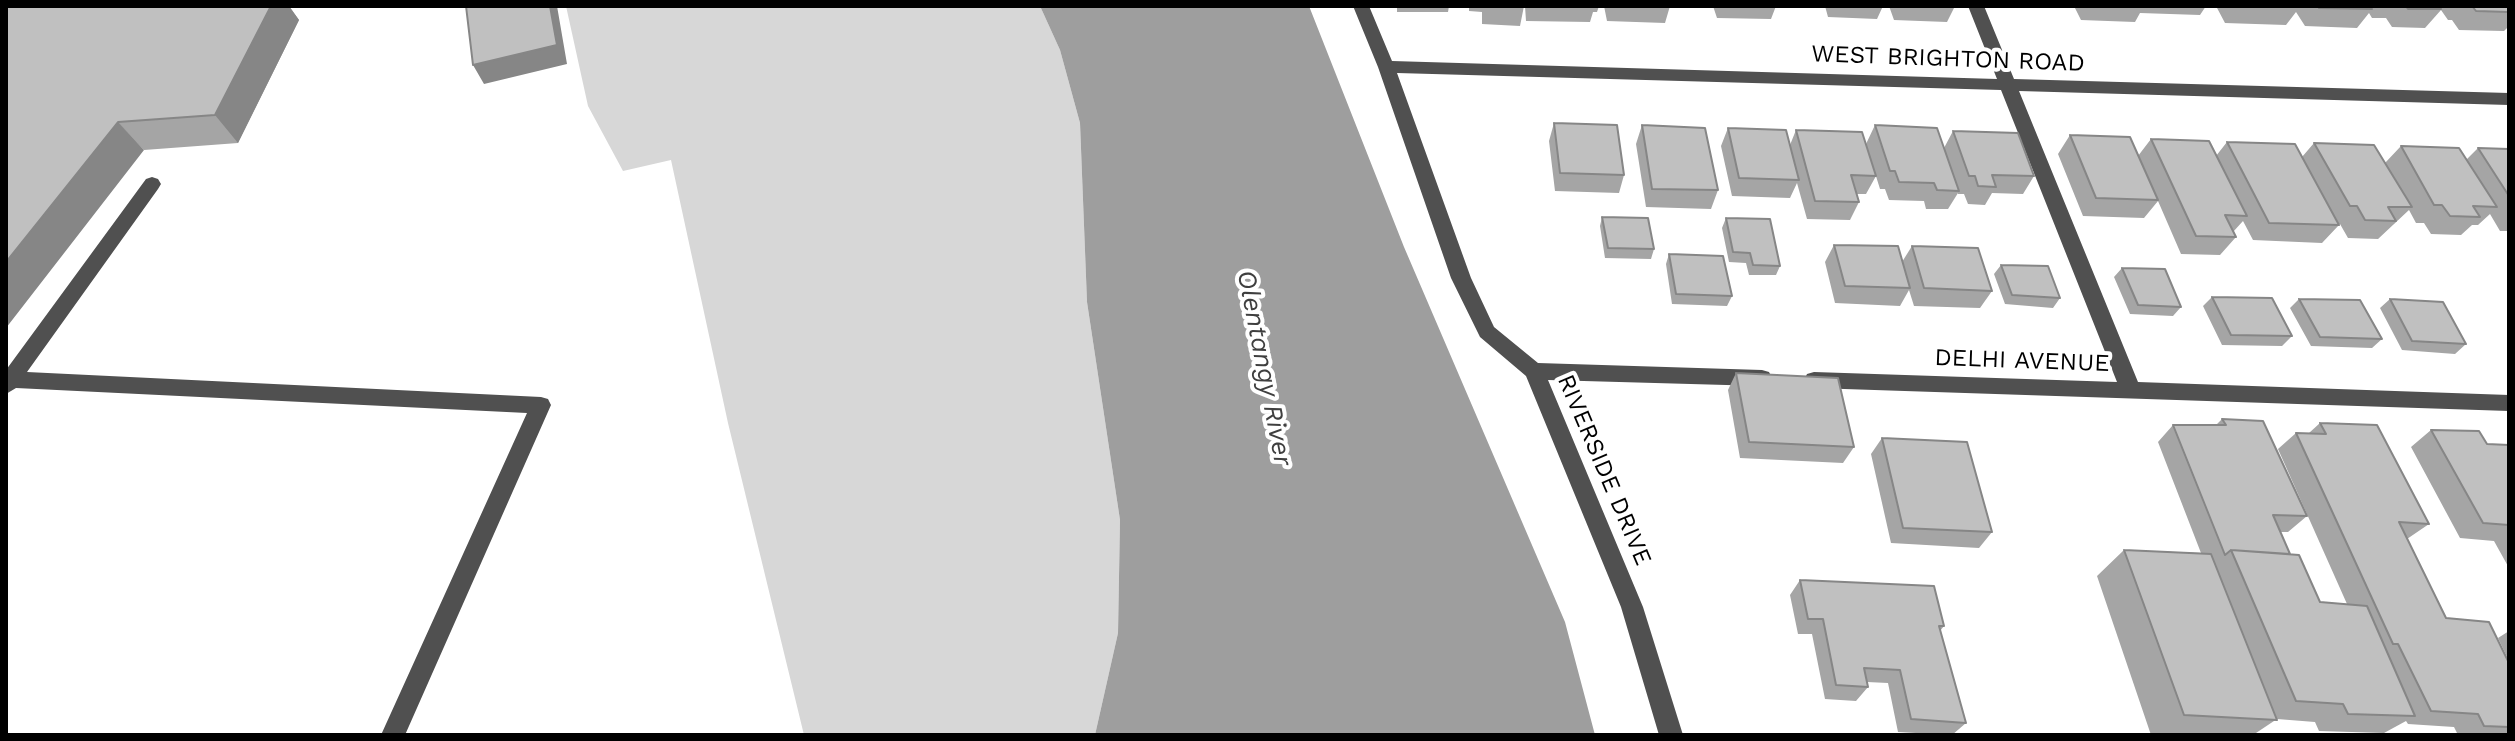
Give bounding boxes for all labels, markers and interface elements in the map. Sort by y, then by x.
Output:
street label: WEST BRIGHTON ROAD [1811,40,2085,78]
water label: Olentangy River [1230,268,1298,468]
street label: DELHI AVENUE [1934,344,2110,378]
street label: RIVERSIDE DRIVE [1551,370,1657,570]

